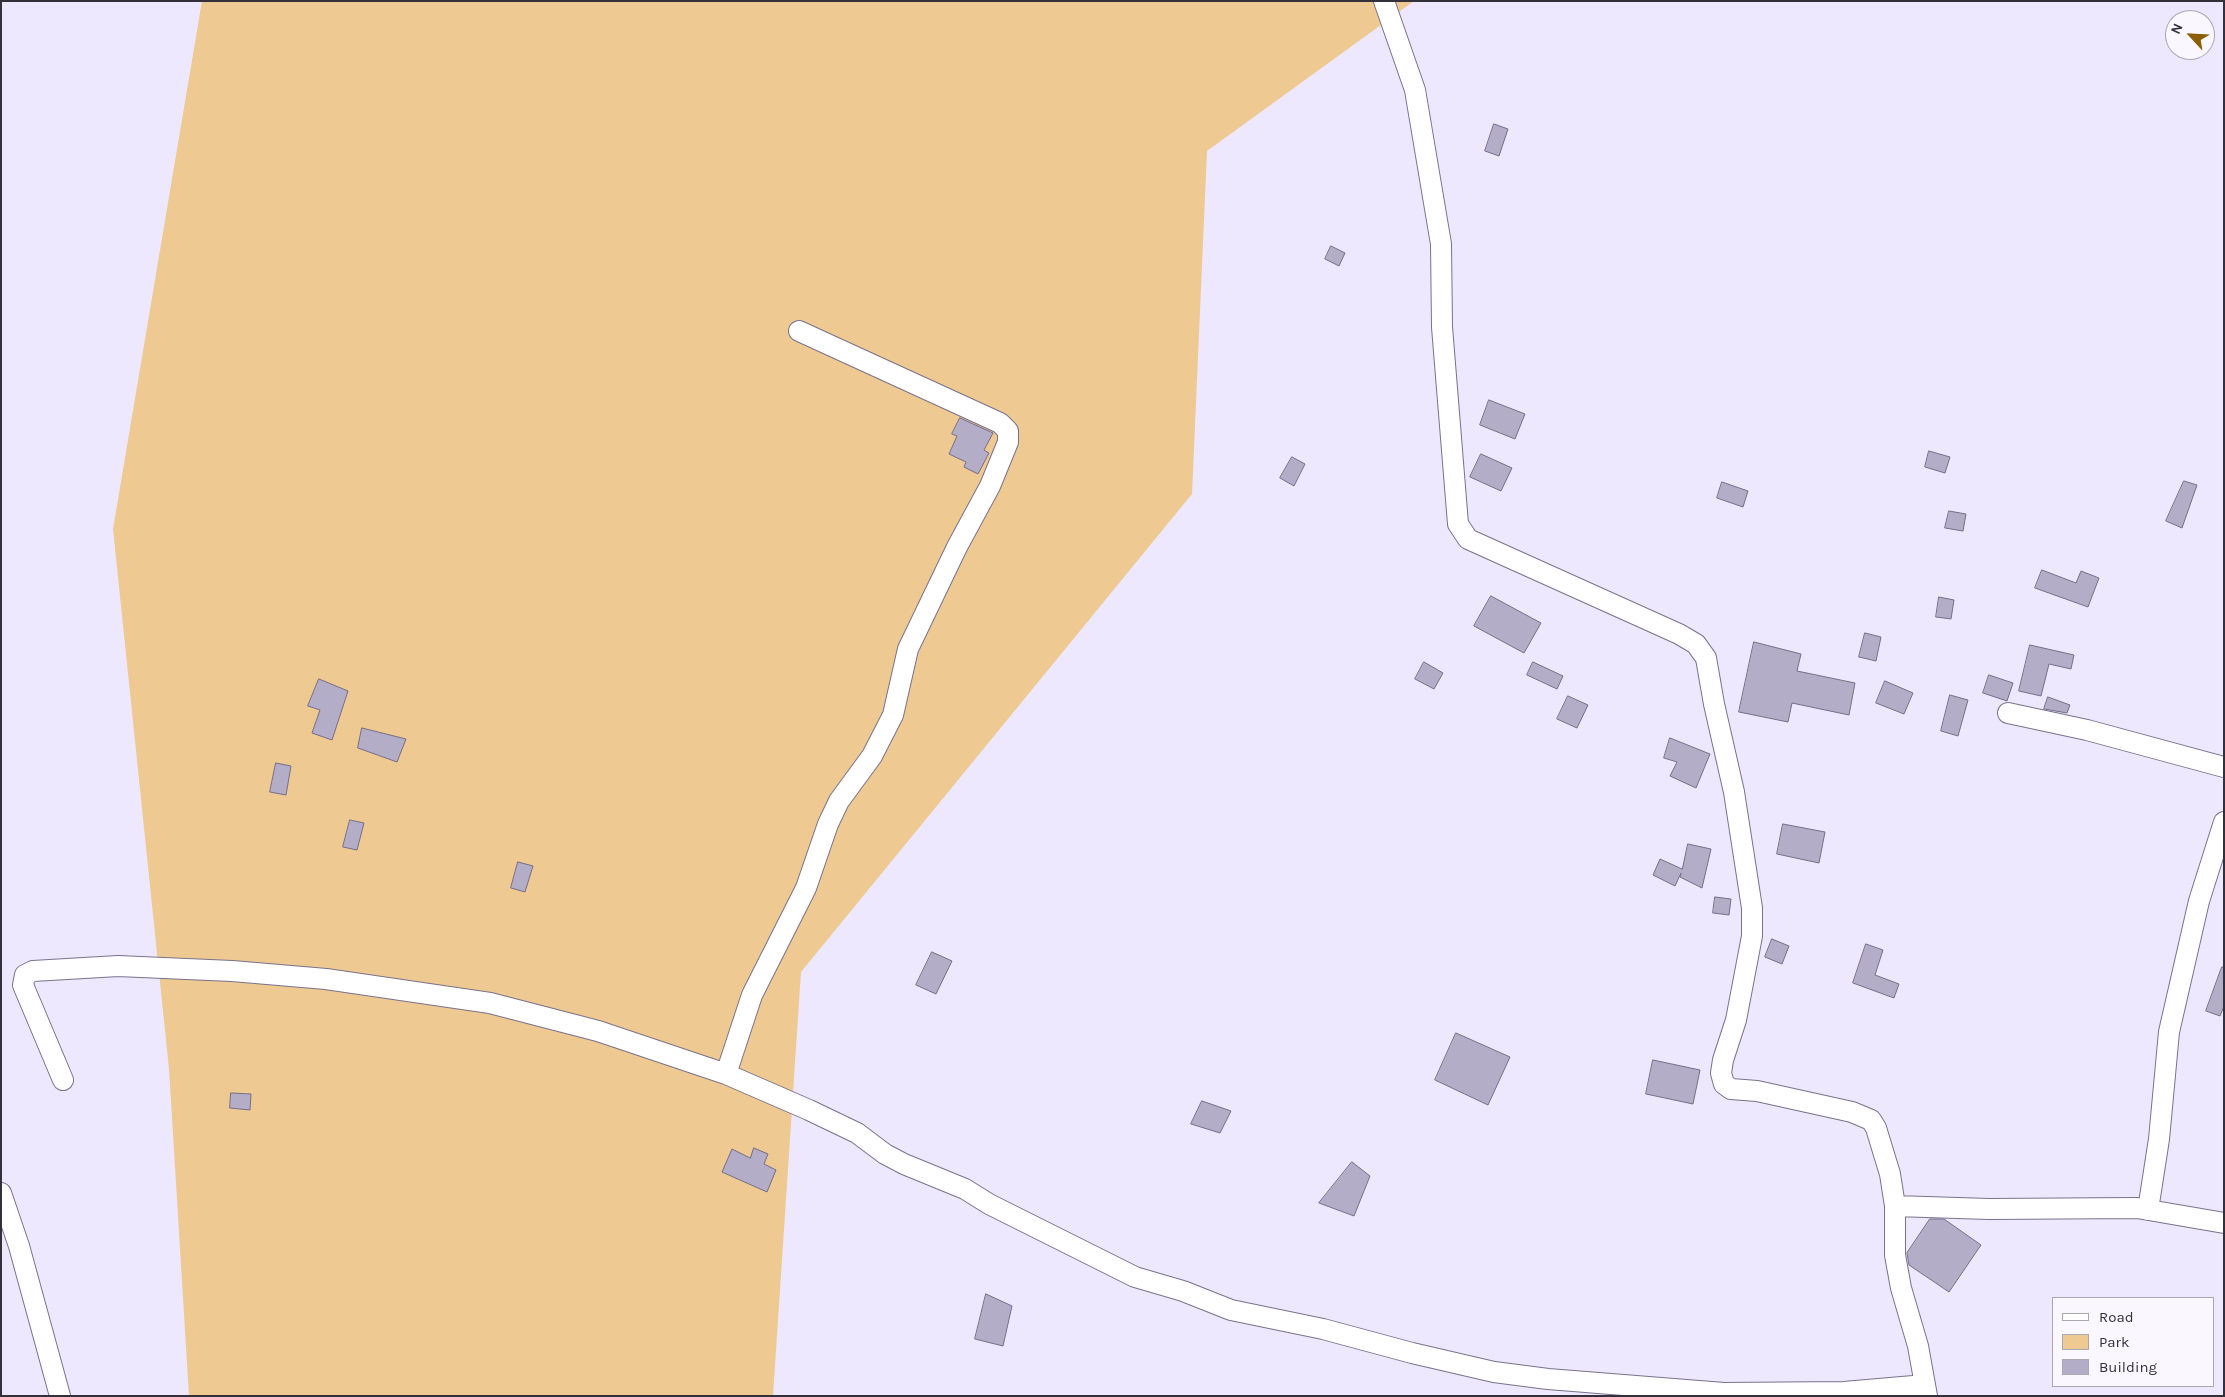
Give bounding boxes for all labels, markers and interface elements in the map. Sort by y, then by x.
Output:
north arrow [2165,10,2215,60]
text: N [2167,21,2187,37]
legend [2052,1297,2215,1387]
text: Road [2099,1308,2134,1326]
text: Park [2099,1333,2129,1351]
text: Building [2099,1358,2157,1376]

